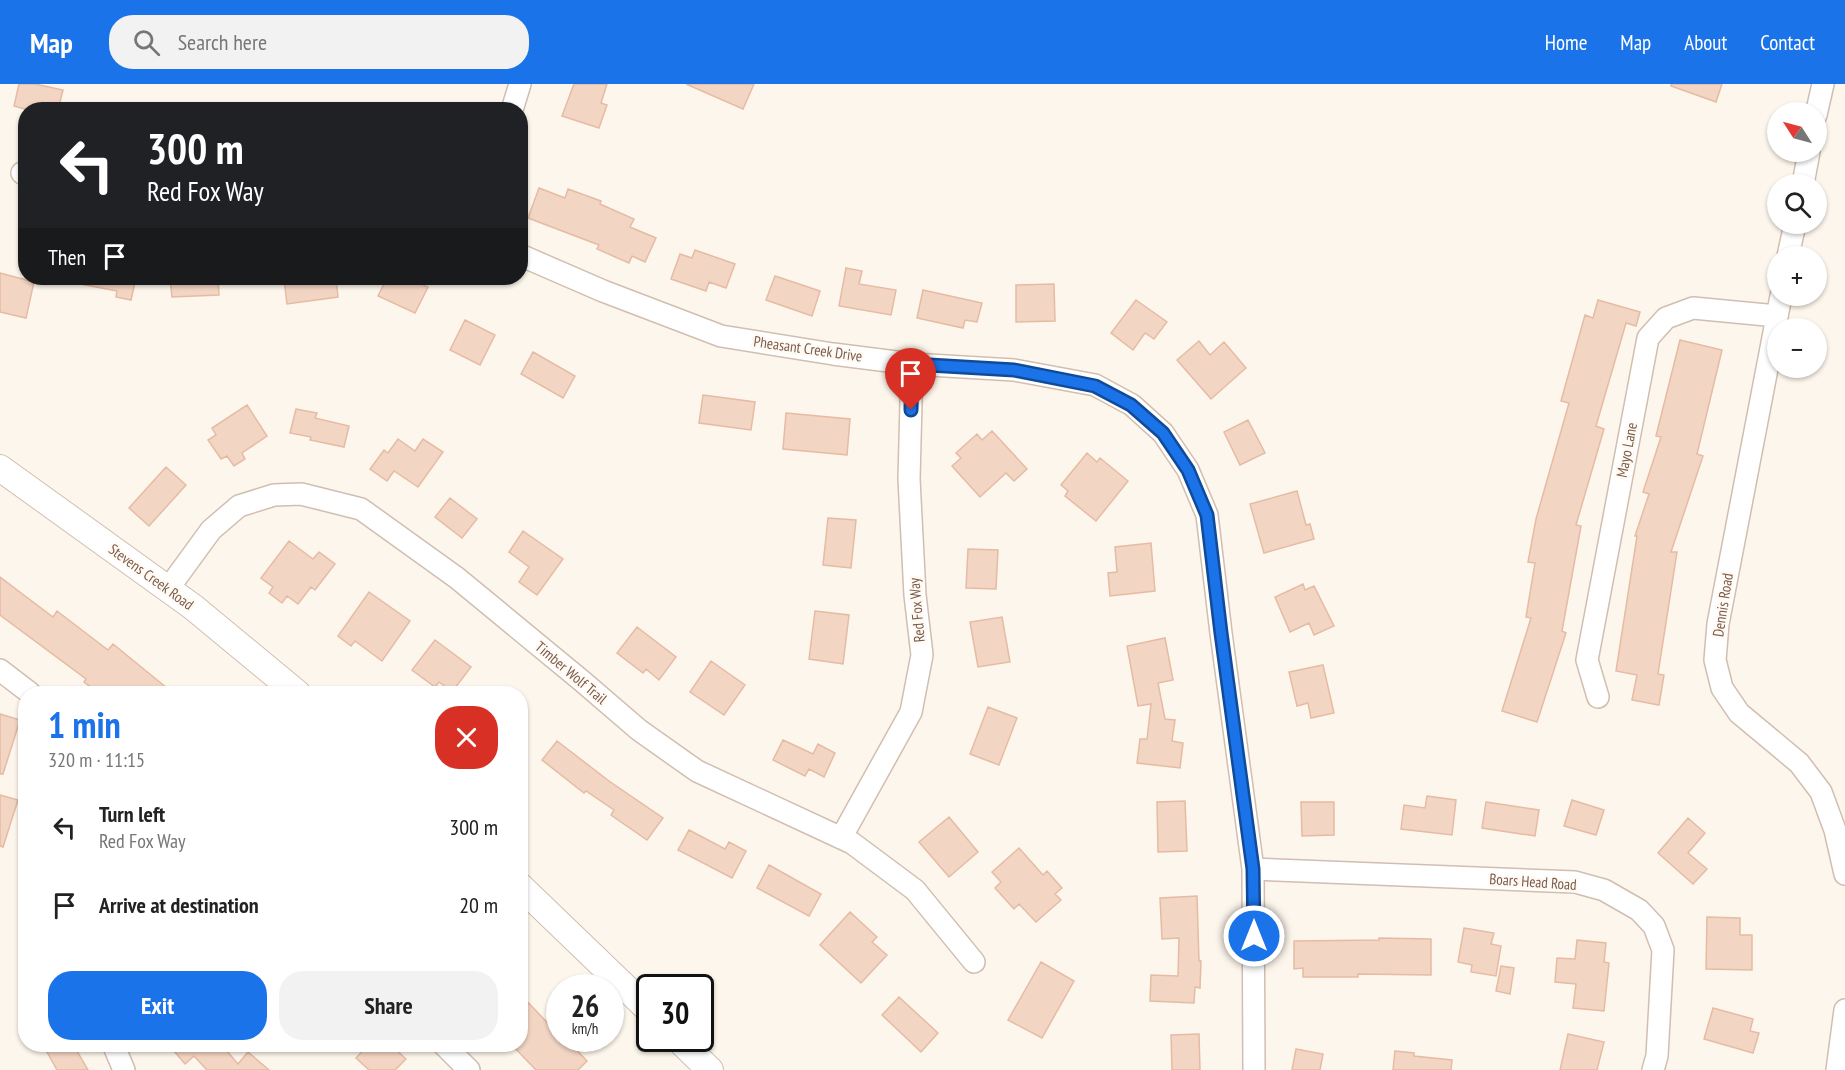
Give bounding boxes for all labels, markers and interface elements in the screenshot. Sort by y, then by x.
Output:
search box [109,15,529,69]
text: Map [30,24,73,61]
icon: search [130,26,163,59]
text: Search here [178,28,267,56]
text: Home [1545,29,1587,56]
text: Map [1620,29,1651,56]
text: About [1684,29,1727,56]
text: Contact [1760,29,1815,56]
north arrow [1767,102,1827,162]
map controls [1767,102,1827,378]
text: 300 m [147,121,244,176]
icon: left [48,126,126,204]
text: Red Fox Way [147,174,264,208]
button: search [1767,174,1827,234]
icon: arrive [98,240,131,273]
text: Then [48,243,86,271]
button: + [1767,246,1827,306]
button: − [1767,318,1827,378]
street label: Pheasant Creek Drive [753,331,864,366]
pin [885,348,936,410]
icon: arrive [894,357,927,390]
street label: Mayo Lane [1612,421,1641,479]
street label: Stevens Creek Road [105,539,198,614]
street label: Dennis Road [1708,572,1737,638]
street label: Red Fox Way [904,577,929,643]
street label: Timber Wolf Trail [532,637,611,708]
text: 1 min [48,701,121,748]
button: close [435,706,498,769]
text: 320 m · 11:15 [48,747,145,773]
text: Turn left [99,800,165,828]
icon: left [48,811,81,844]
text: 300 m [449,813,498,841]
text: Red Fox Way [99,828,185,854]
street label: Boars Head Road [1489,869,1577,894]
icon: arrive [48,889,81,922]
text: Arrive at destination [99,891,259,919]
text: 20 m [459,891,498,919]
position arrow [1222,904,1286,968]
button: Exit [48,971,267,1040]
button: Share [279,971,498,1040]
speed limit sign: 30 [636,974,714,1052]
text: 26 [571,986,599,1025]
text: km/h [572,1019,598,1038]

